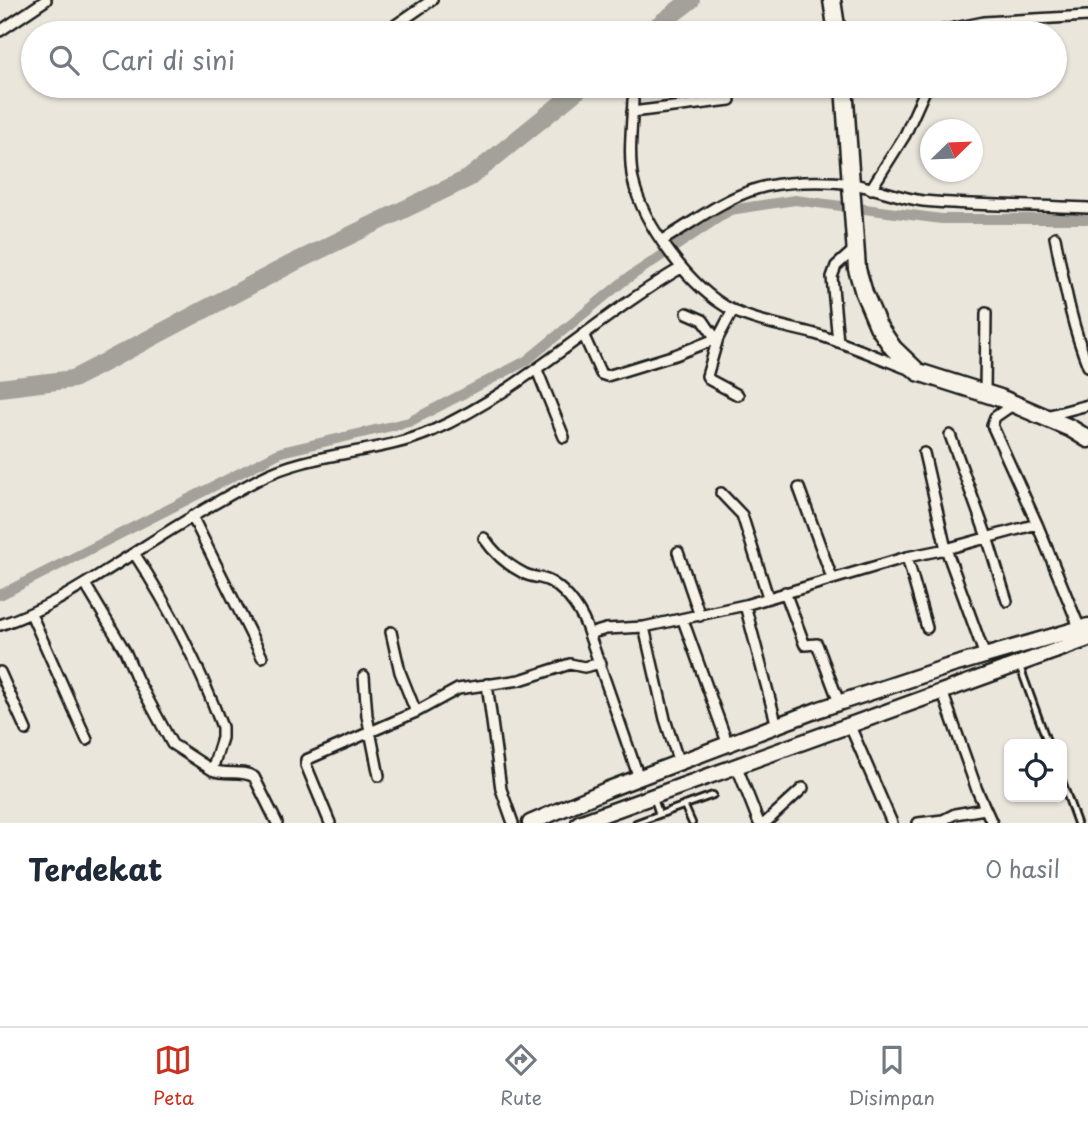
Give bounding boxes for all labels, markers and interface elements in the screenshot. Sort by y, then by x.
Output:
search box [21,21,1067,98]
text: Cari di sini [101,40,235,79]
icon: search [45,41,83,79]
north arrow [920,119,983,182]
map controls [1004,739,1067,802]
button: locate [1004,739,1067,802]
text: Terdekat [28,846,163,891]
text: 0 hasil [985,851,1060,886]
tab: Peta [153,1041,194,1111]
tab: Rute [500,1041,542,1111]
tab: Disimpan [848,1041,935,1111]

